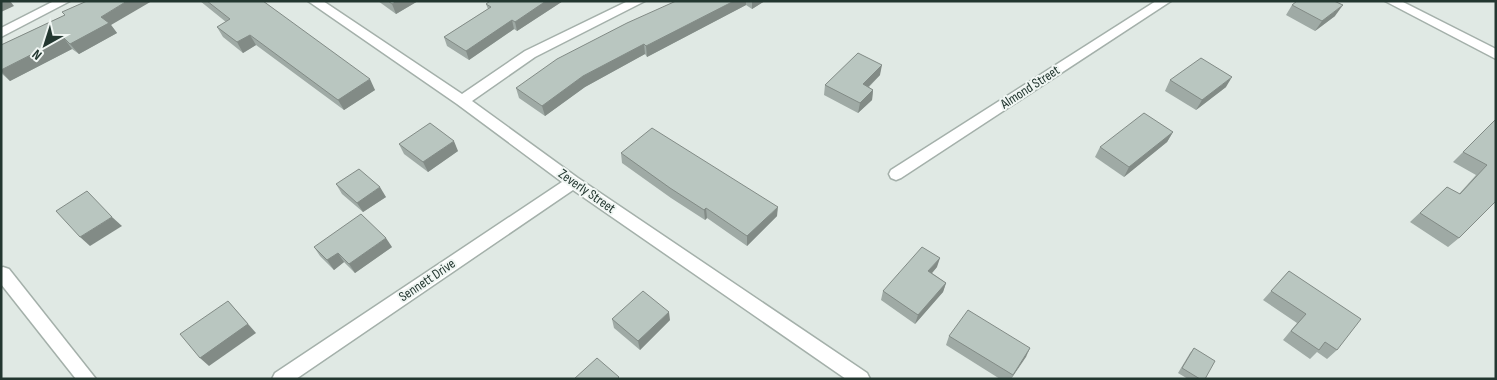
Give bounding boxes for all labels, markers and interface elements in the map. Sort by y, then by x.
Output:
north arrow [20,20,70,70]
text: N [29,46,45,64]
street label: Almond Street [996,62,1063,113]
street label: Zeverly Street [555,165,619,217]
street label: Sennett Drive [396,255,458,305]

